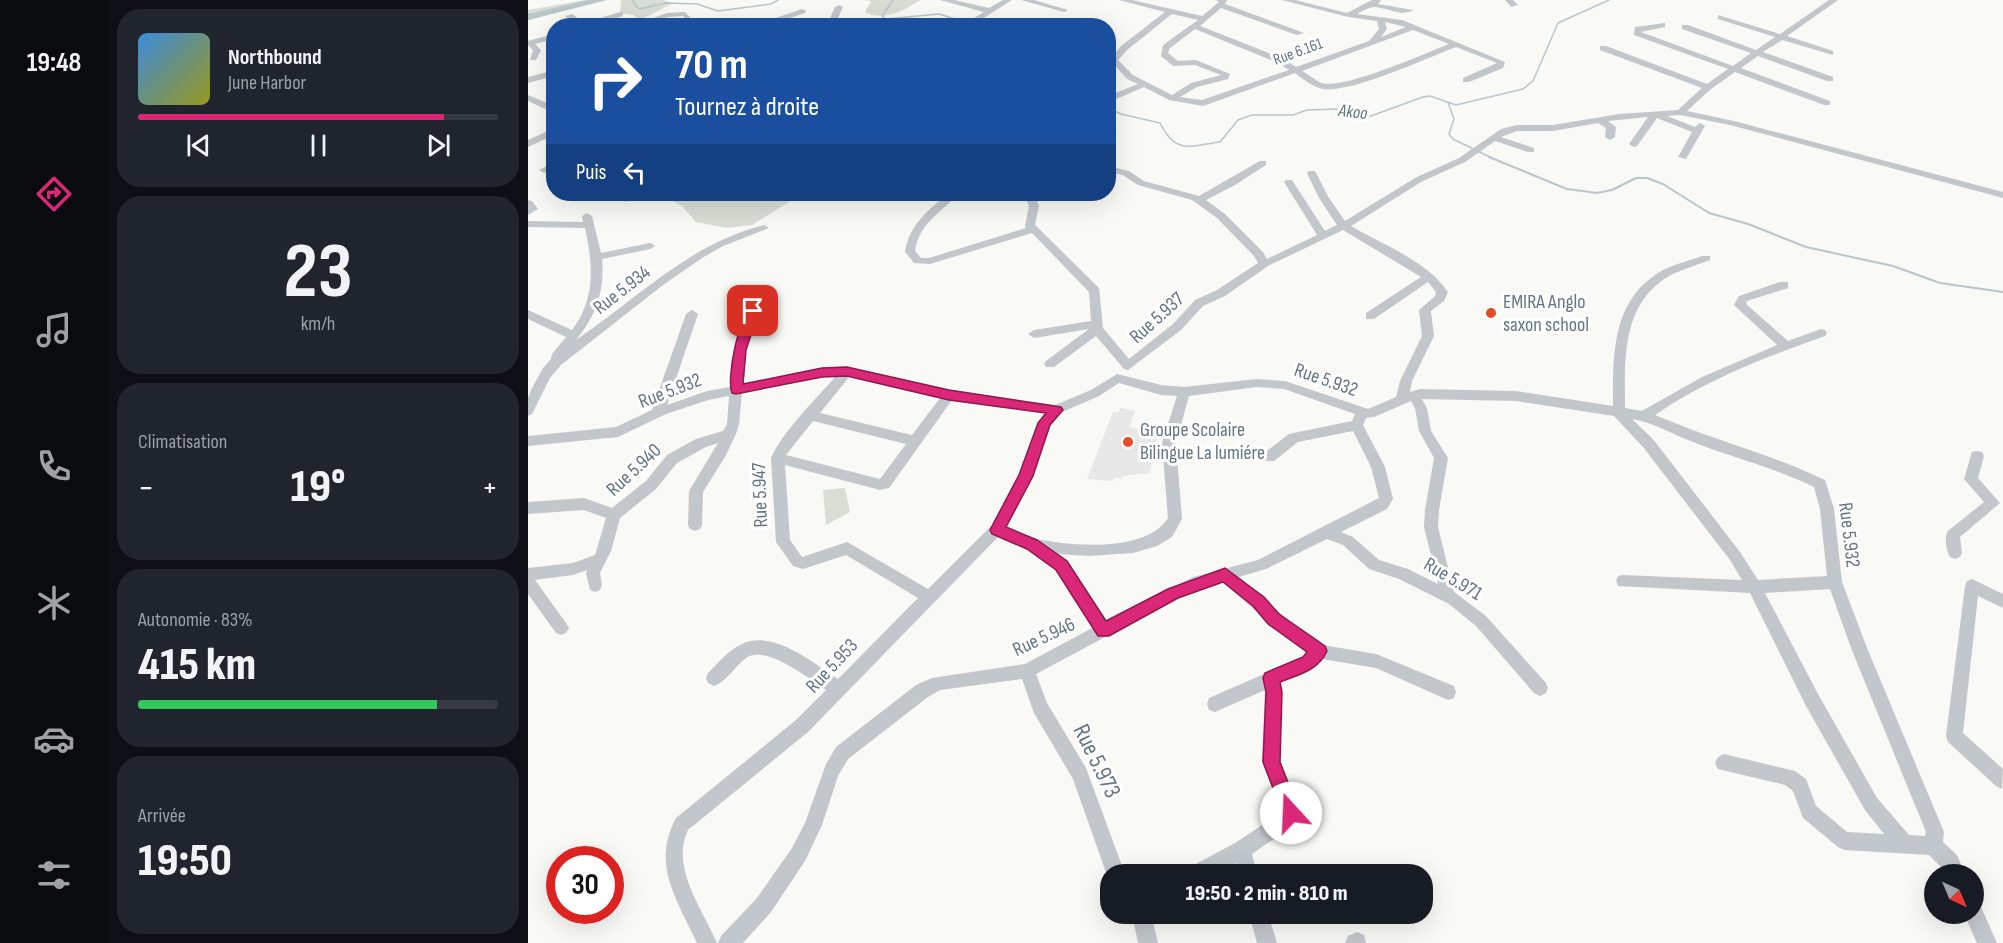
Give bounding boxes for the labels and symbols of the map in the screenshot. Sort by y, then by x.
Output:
street label: Rue 6.161 [1271,34,1326,70]
water label: Akoo [1336,100,1369,124]
street label: Rue 5.934 [589,260,655,320]
pin [727,285,778,336]
street label: Rue 5.937 [1125,287,1189,349]
place label: EMIRA Anglo saxon school [1503,290,1589,337]
marker: EMIRA Anglo saxon school [1484,306,1498,320]
street label: Rue 5.932 [1291,358,1361,402]
street label: Rue 5.932 [635,368,705,414]
place label: Groupe Scolaire Bilingue La lumiére [1140,418,1265,465]
marker: Groupe Scolaire Bilingue La lumiére [1121,435,1135,449]
street label: Rue 5.940 [602,439,666,501]
street label: Rue 5.947 [747,462,773,528]
street label: Rue 5.932 [1833,501,1865,569]
street label: Rue 5.971 [1419,552,1487,606]
street label: Rue 5.946 [1009,612,1079,662]
street label: Rue 5.953 [801,634,863,698]
street label: Rue 5.973 [1067,719,1127,803]
position arrow [1259,781,1323,845]
speed limit sign: 30 [546,846,624,924]
north arrow [1924,864,1984,924]

